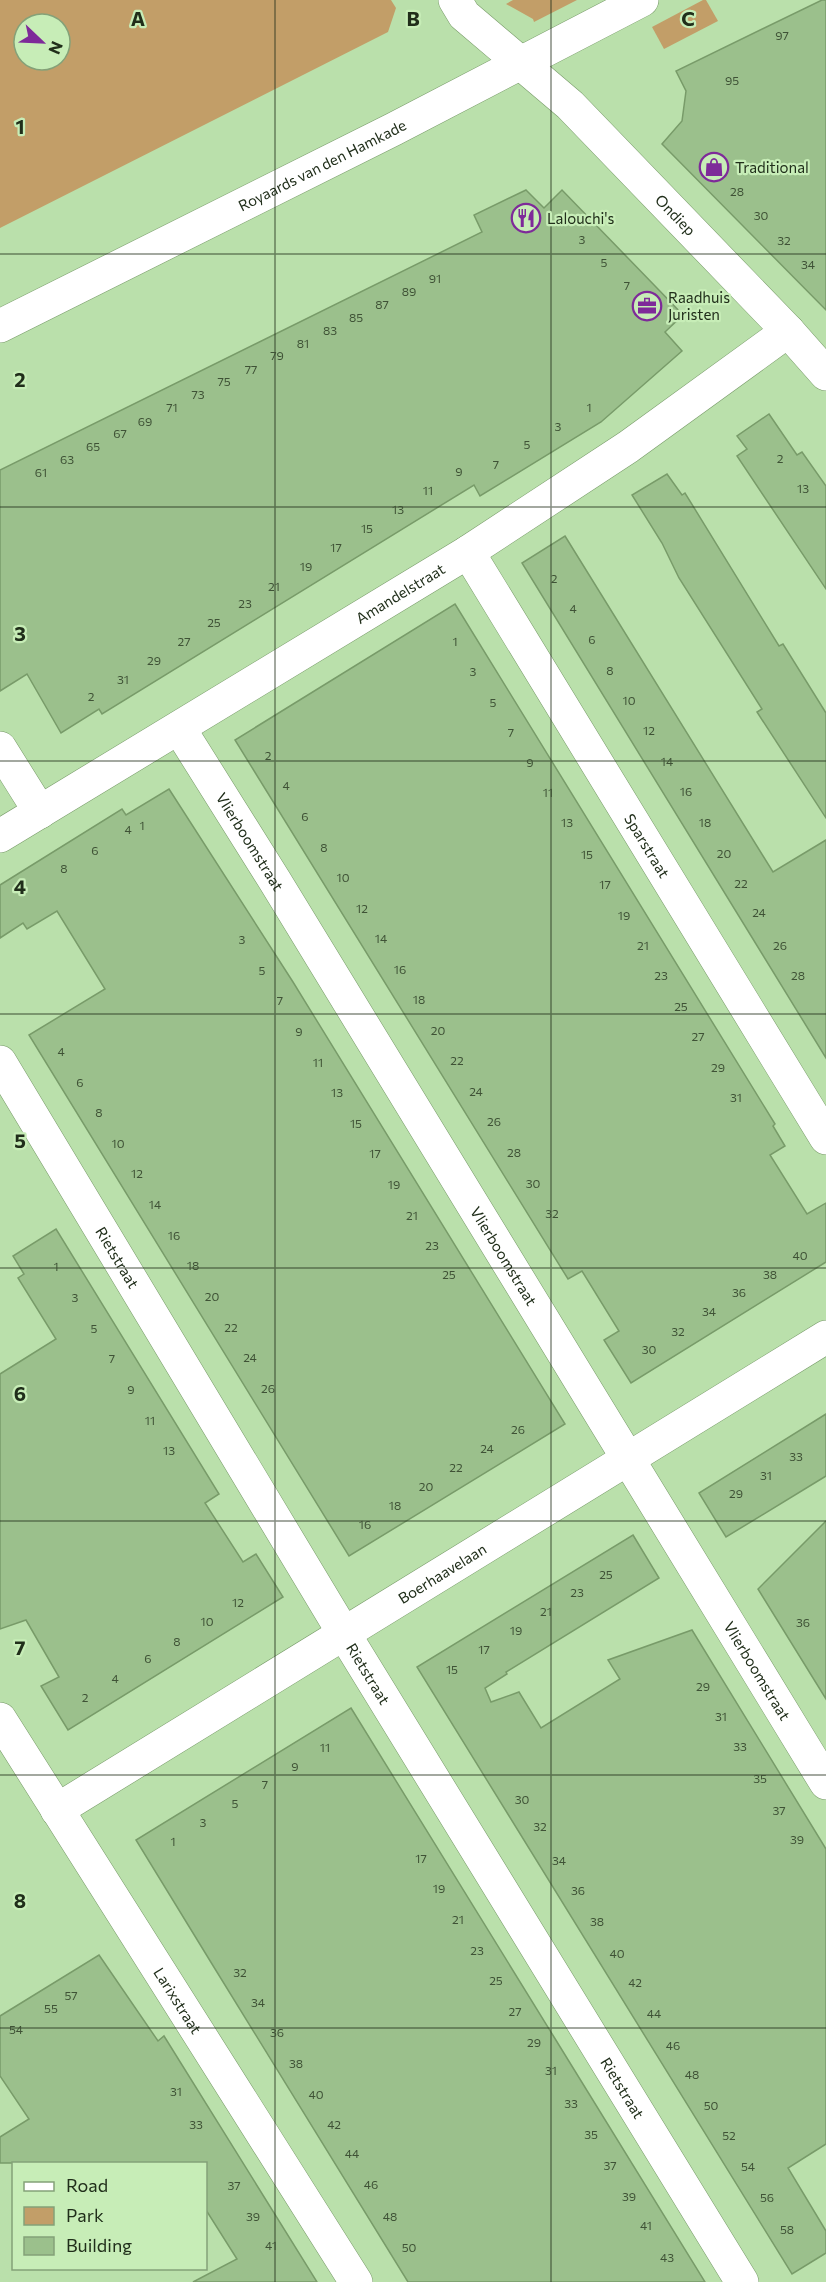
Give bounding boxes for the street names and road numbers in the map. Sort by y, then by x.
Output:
street label: Royaards van den Hamkade [235,115,409,215]
street label: Ondiep [652,190,700,239]
street label: Amandelstraat [352,559,448,627]
street label: Vlierboomstraat [213,789,288,894]
street label: Sparstraat [621,810,674,881]
street label: Vlierboomstraat [467,1203,541,1309]
street label: Rietstraat [92,1223,143,1291]
street label: Boerhaavelaan [395,1539,489,1607]
street label: Vlierboomstraat [720,1618,794,1723]
street label: Rietstraat [343,1640,394,1707]
street label: Larixstraat [150,1964,206,2037]
street label: Rietstraat [597,2054,648,2122]

